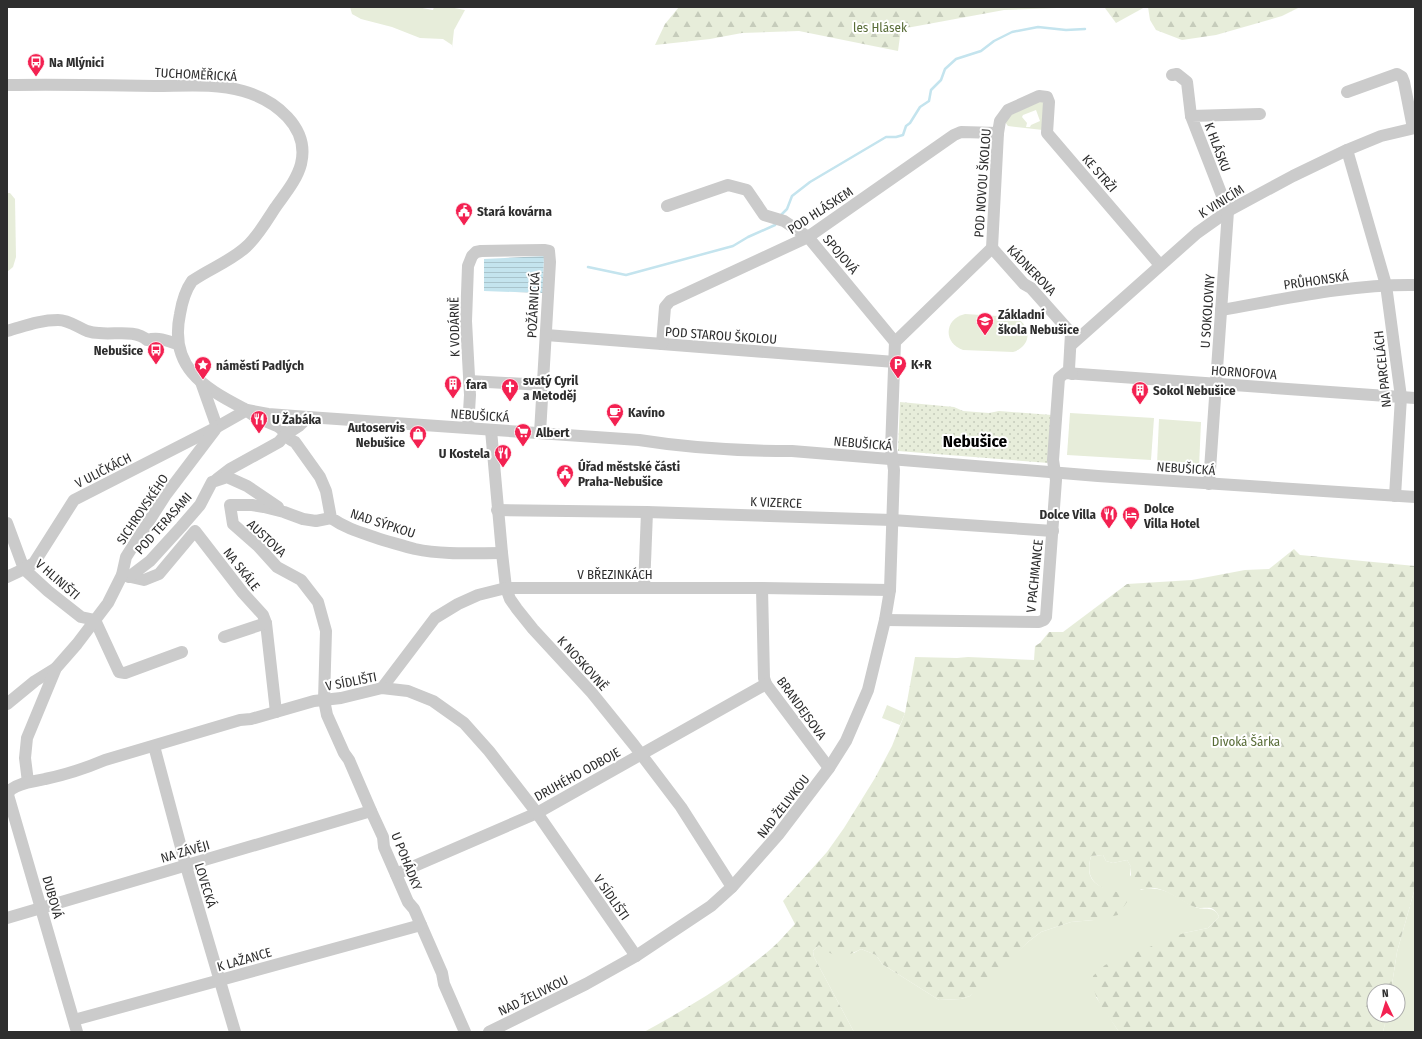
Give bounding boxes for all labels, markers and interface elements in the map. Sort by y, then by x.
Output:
park label: les Hlásek [853,20,908,35]
bus stop icon: Na Mlýnici [26,52,46,77]
place label: Na Mlýnici [49,55,104,70]
street label: TUCHOMĚŘICKÁ [154,65,238,84]
street label: K HLÁSKU [1201,121,1234,174]
street label: POD NOVOU ŠKOLOU [971,128,994,238]
street label: KE STRŽI [1079,152,1120,195]
street label: K VINICÍM [1196,182,1247,221]
street label: POD HLÁSKEM [785,184,856,237]
public building icon: Stará kovárna [454,201,474,226]
place label: Stará kovárna [477,204,552,219]
street label: SPOJOVÁ [820,232,861,277]
street label: KÁDNEROVA [1004,242,1059,299]
street label: PRŮHONSKÁ [1282,267,1350,292]
street label: POŽÁRNICKÁ [524,271,543,339]
street label: U SOKOLOVNY [1197,273,1218,349]
street label: K VODÁRNĚ [446,297,463,357]
place label: Základní škola Nebušice [998,307,1079,337]
school or university icon: Základní škola Nebušice [975,311,995,336]
street label: POD STAROU ŠKOLOU [665,324,777,347]
street label: NA PARCELÁCH [1371,330,1394,408]
bus stop icon: Nebušice [146,340,166,365]
place label: Nebušice [94,343,143,358]
parking icon: K+R [888,354,908,379]
place icon: náměstí Padlých [193,355,213,380]
place label: K+R [911,357,932,372]
place label: náměstí Padlých [216,358,304,373]
street label: HORNOFOVA [1211,363,1278,382]
place label: svatý Cyril a Metoděj [523,373,579,403]
building icon: fara [443,374,463,399]
place label: fara [466,377,488,392]
church icon: svatý Cyril a Metoděj [500,377,520,402]
building icon: Sokol Nebušice [1130,380,1150,405]
place label: Sokol Nebušice [1153,383,1236,398]
cafe icon: Kavíno [605,402,625,427]
place label: Kavíno [628,405,665,420]
street label: NEBUŠICKÁ [450,406,510,425]
restaurant icon: U Žabáka [249,409,269,434]
place label: U Žabáka [272,412,322,427]
place label: Autoservis Nebušice [347,420,405,450]
supermarket icon: Albert [513,422,533,447]
shop icon: Autoservis Nebušice [408,424,428,449]
place label: Albert [535,425,570,440]
district label: Nebušice [943,431,1008,452]
street label: NEBUŠICKÁ [833,433,893,454]
restaurant icon: U Kostela [493,443,513,468]
place label: U Kostela [439,446,491,461]
street label: V ULIČKÁCH [73,450,134,491]
place label: Úřad městské části Praha-Nebušice [578,458,680,489]
street label: NEBUŠICKÁ [1156,459,1216,478]
public building icon: Úřad městské části Praha-Nebušice [555,463,575,488]
street label: SICHROVSKÉHO [113,471,171,547]
street label: POD TERASAMI [132,490,195,557]
street label: K VIZERCE [750,494,802,511]
place label: Dolce Villa Hotel [1143,501,1200,531]
restaurant icon: Dolce Villa [1099,504,1119,529]
hotel icon: Dolce Villa Hotel [1121,505,1141,530]
street label: NAD SÝPKOU [349,506,417,541]
place label: Dolce Villa [1039,507,1097,522]
street label: AUSTOVA [244,517,289,560]
street label: V PACHMANCE [1023,539,1046,613]
street label: NA SKÁLE [220,545,263,594]
street label: V HLINIŠTI [33,556,83,603]
street label: V BŘEZINKÁCH [577,567,653,582]
street label: K NOSKOVNĚ [554,633,611,694]
street label: V SÍDLIŠTI [324,669,378,694]
street label: BRANDEJSOVA [774,674,829,743]
park label: Divoká Šárka [1212,734,1280,749]
street label: DRUHÉHO ODBOJE [532,745,623,804]
street label: NAD ŽELIVKOU [754,772,813,841]
street label: U POHÁDKY [388,830,425,893]
street label: NA ZÁVĚJI [159,837,211,866]
street label: LOVECKÁ [192,861,219,910]
street label: V SÍDLIŠTI [591,872,633,923]
street label: DUBOVÁ [39,874,66,920]
street label: K LAŽANCE [215,945,273,974]
street label: NAD ŽELIVKOU [496,972,571,1019]
north arrow [1366,983,1406,1023]
text: N [1382,987,1389,1000]

